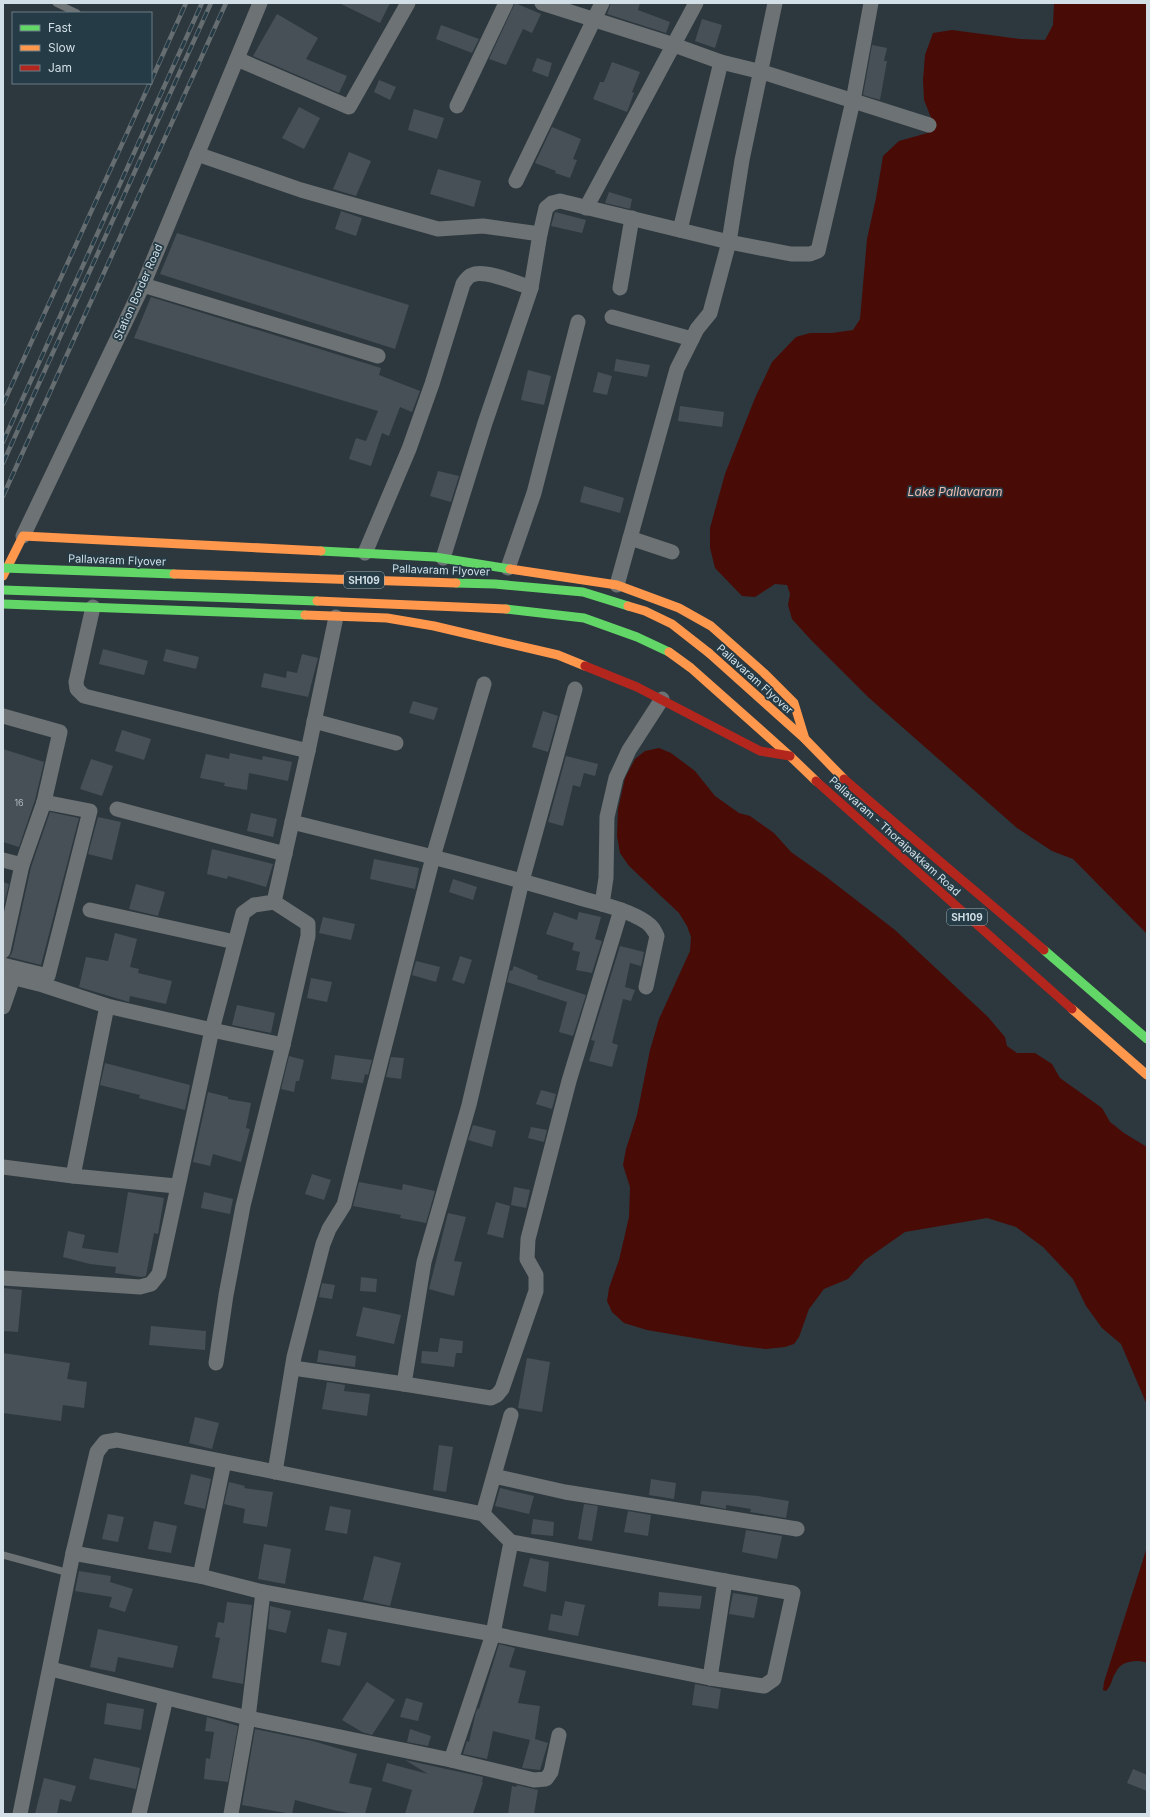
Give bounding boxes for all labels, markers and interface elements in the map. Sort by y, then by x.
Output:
legend [12,12,152,84]
text: Fast [48,20,72,35]
text: Slow [48,40,76,55]
text: Jam [48,60,72,75]
street label: Station Border Road [110,242,166,342]
water label: Lake Pallavaram [908,484,1003,499]
street label: Pallavaram Flyover [68,551,166,569]
street label: Pallavaram Flyover [392,561,490,579]
road number: SH109 [344,572,384,588]
street label: Pallavaram Flyover [714,641,796,717]
street label: Pallavaram - Thoraipakkam Road [826,773,964,899]
house number: 16 [14,797,24,808]
road number: SH109 [947,909,987,925]

